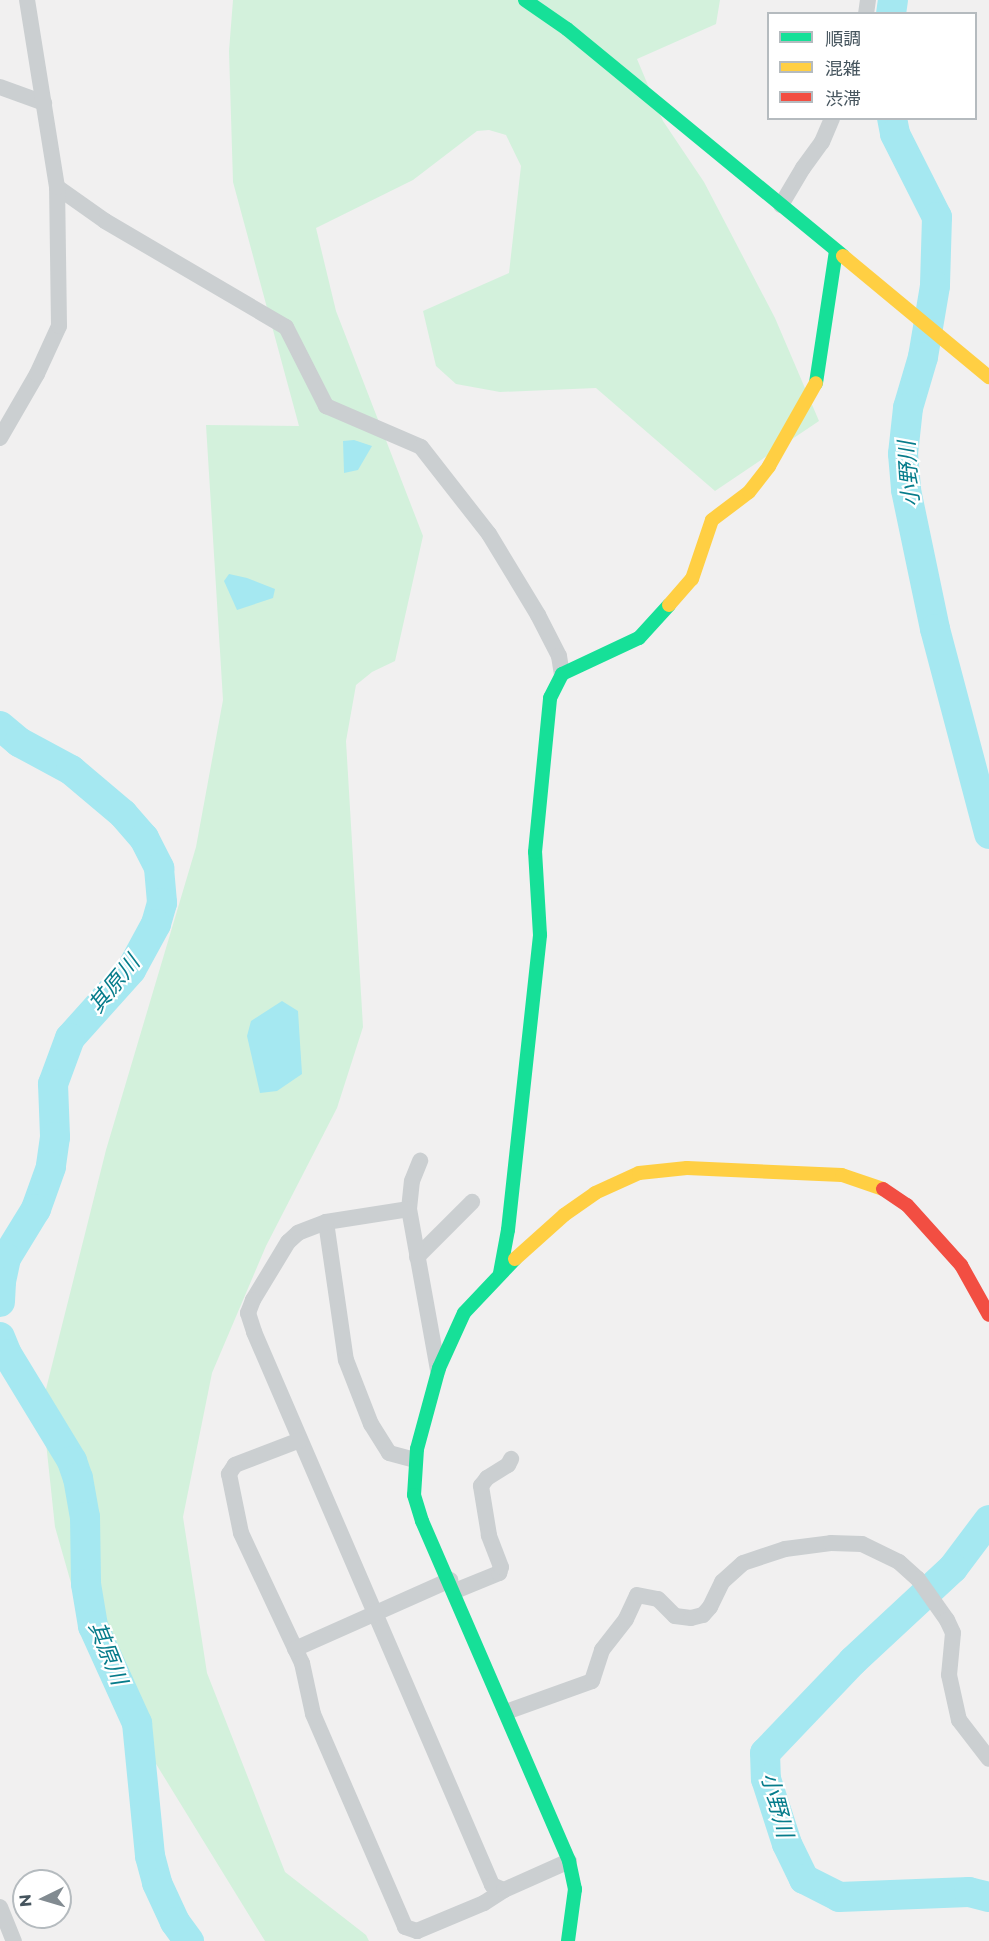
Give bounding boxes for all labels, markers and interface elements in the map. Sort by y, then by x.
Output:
legend [767,12,977,120]
text: 順調 [825,28,861,50]
text: 混雑 [825,58,861,80]
text: 渋滞 [825,88,861,110]
water label: 小野川 [894,440,924,508]
water label: 其原川 [83,950,145,1018]
water label: 其原川 [83,1617,133,1689]
water label: 小野川 [756,1770,798,1840]
north arrow [12,1869,72,1929]
text: N [16,1893,36,1908]

